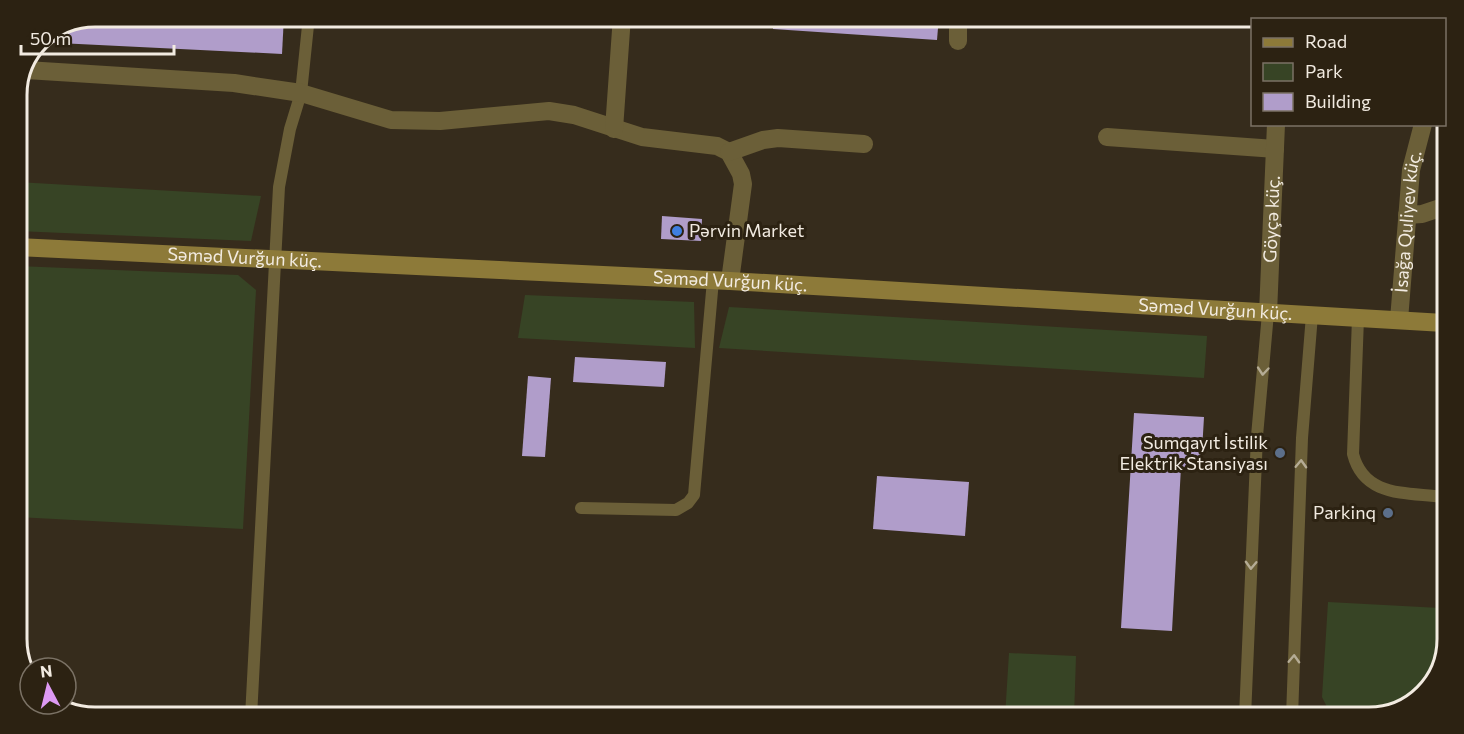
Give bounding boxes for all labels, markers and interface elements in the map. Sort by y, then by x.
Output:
scale bar [21,18,174,56]
legend [1251,18,1446,126]
text: 50 m [30,27,71,49]
text: Road [1305,30,1347,52]
text: Park [1305,60,1343,82]
text: Building [1305,90,1371,112]
street label: İsağa Quliyev küç. [1389,148,1426,293]
street label: Göyçə küç. [1258,175,1284,263]
place label: Pərvin Market [689,219,804,241]
marker: Pərvin Market [670,224,684,238]
street label: Səməd Vurğun küç. [167,242,322,272]
street label: Səməd Vurğun küç. [653,265,808,296]
street label: Səməd Vurğun küç. [1138,293,1293,324]
one-way arrow [1257,366,1270,375]
place label: Sumqayıt İstilik Elektrik Stansiyası [1119,431,1268,474]
marker: Sumqayıt İstilik Elektrik Stansiyası [1273,446,1287,460]
one-way arrow [1295,460,1307,469]
place label: Parkinq [1313,501,1376,523]
marker: Parkinq [1381,506,1395,520]
one-way arrow [1245,561,1258,570]
one-way arrow [1287,655,1300,664]
north arrow [18,656,78,716]
text: N [39,660,53,681]

